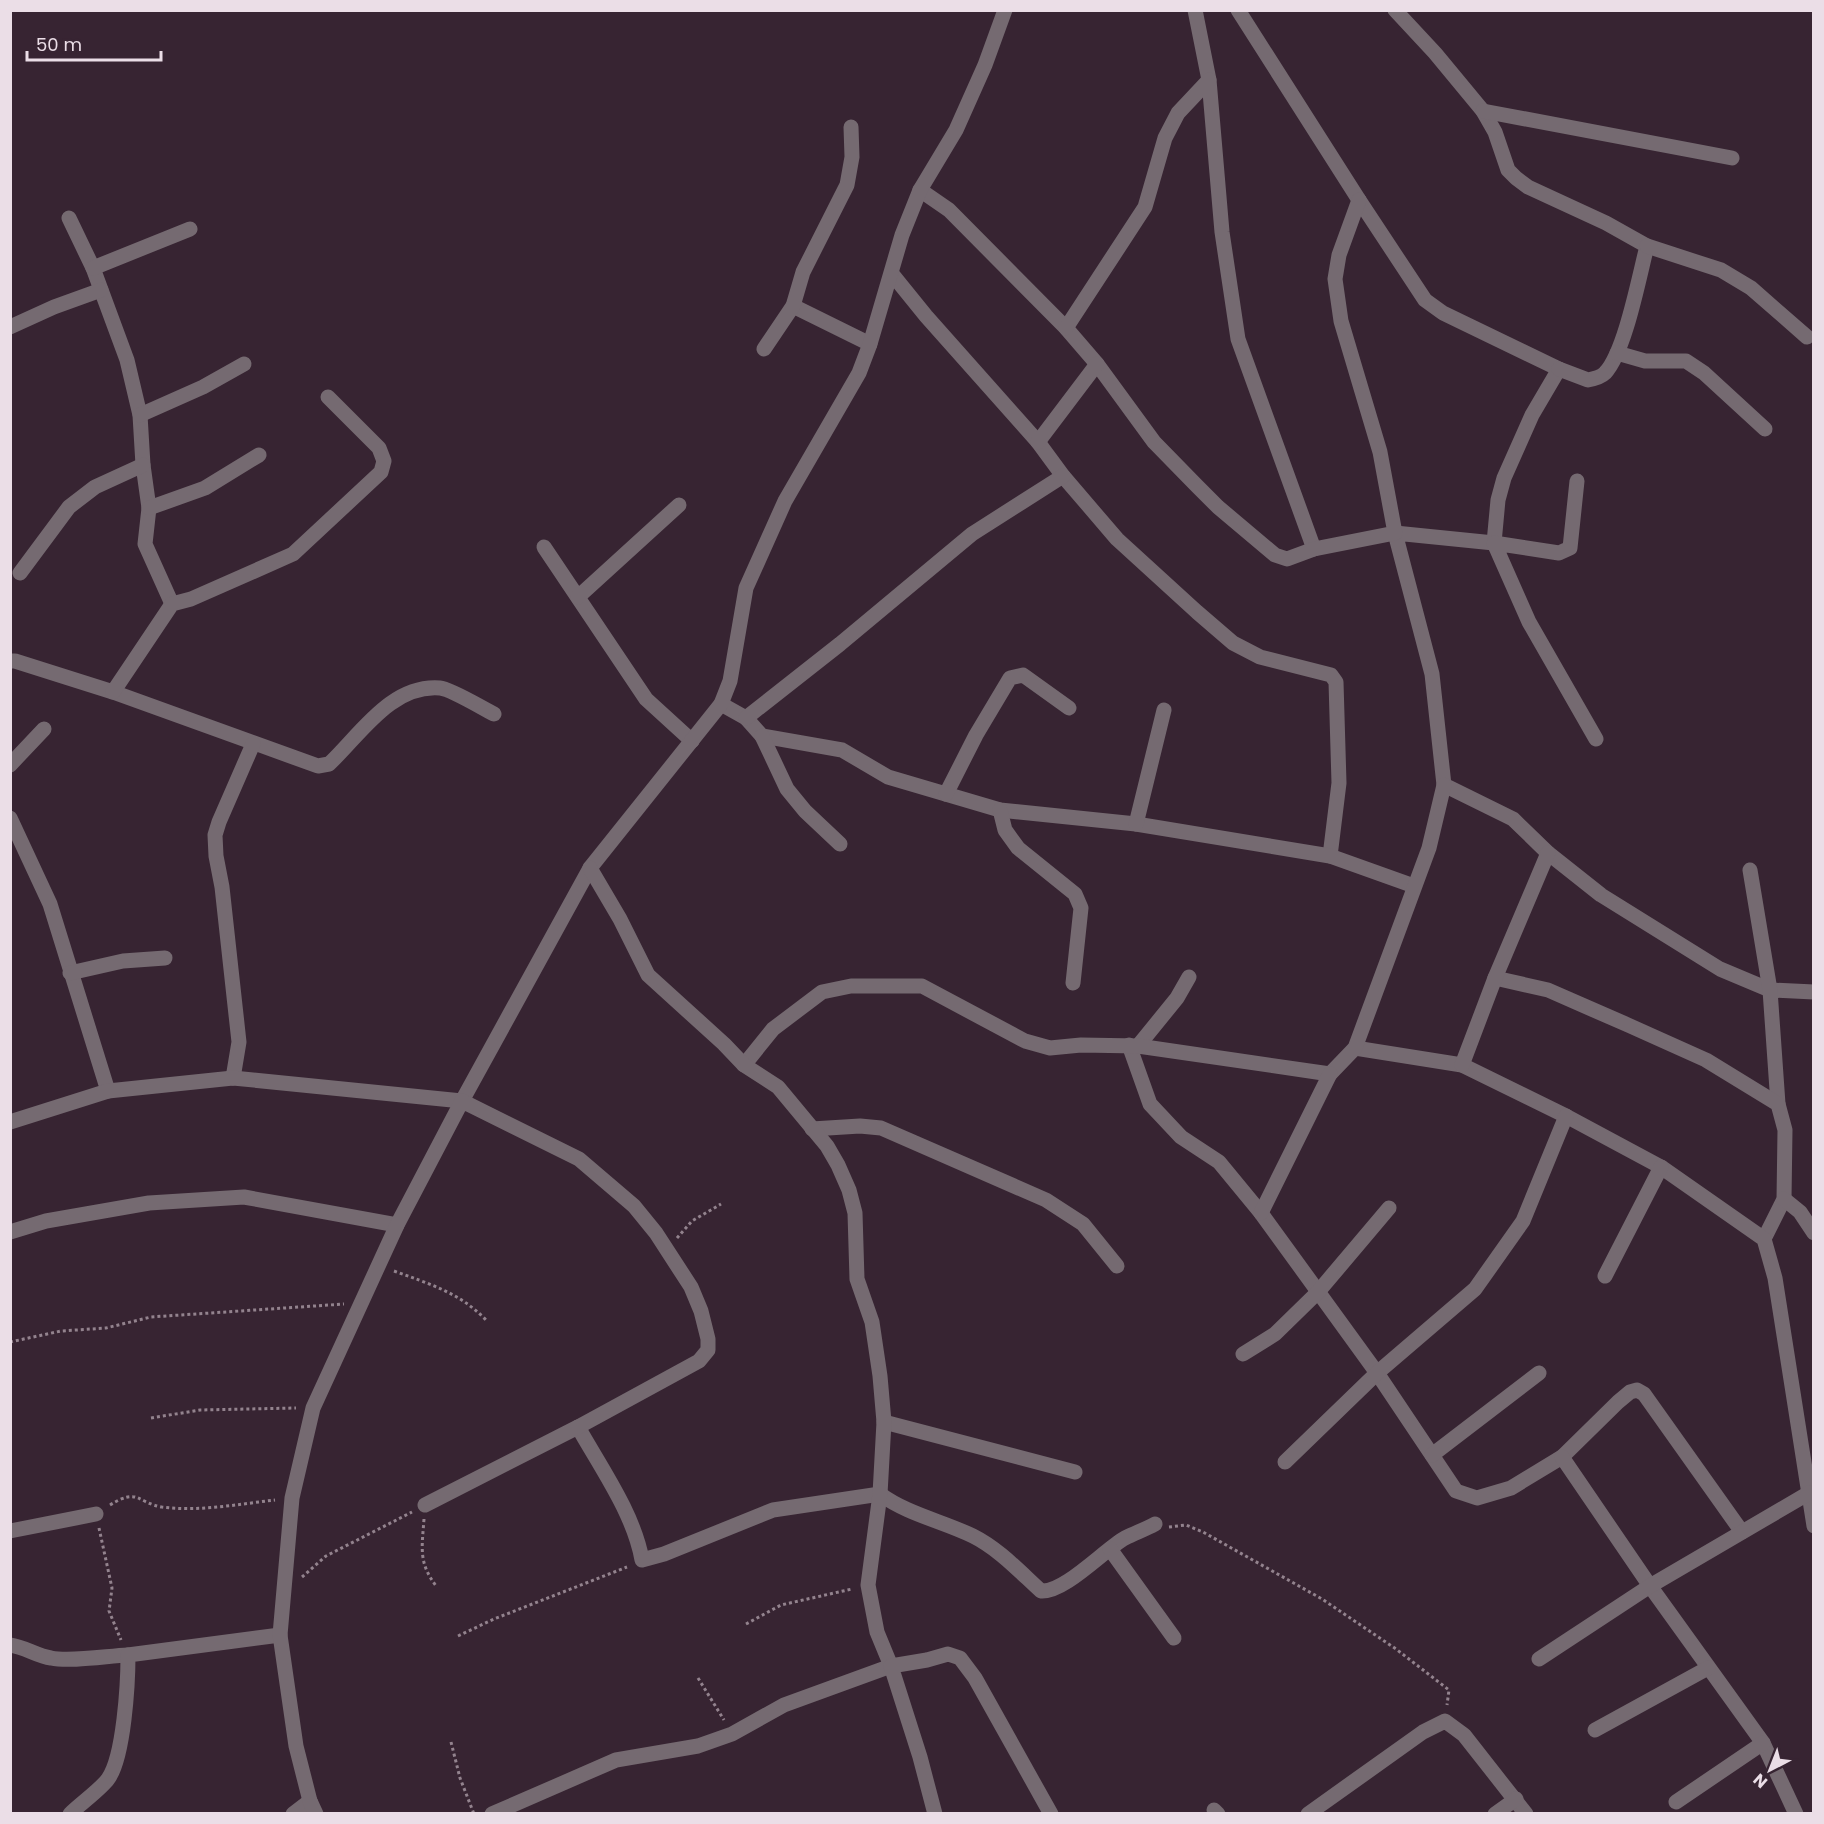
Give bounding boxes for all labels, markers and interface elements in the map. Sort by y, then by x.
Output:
scale bar [27,24,160,62]
text: 50 m [36,32,82,57]
north arrow [1740,1740,1800,1800]
text: N [1748,1768,1772,1793]

